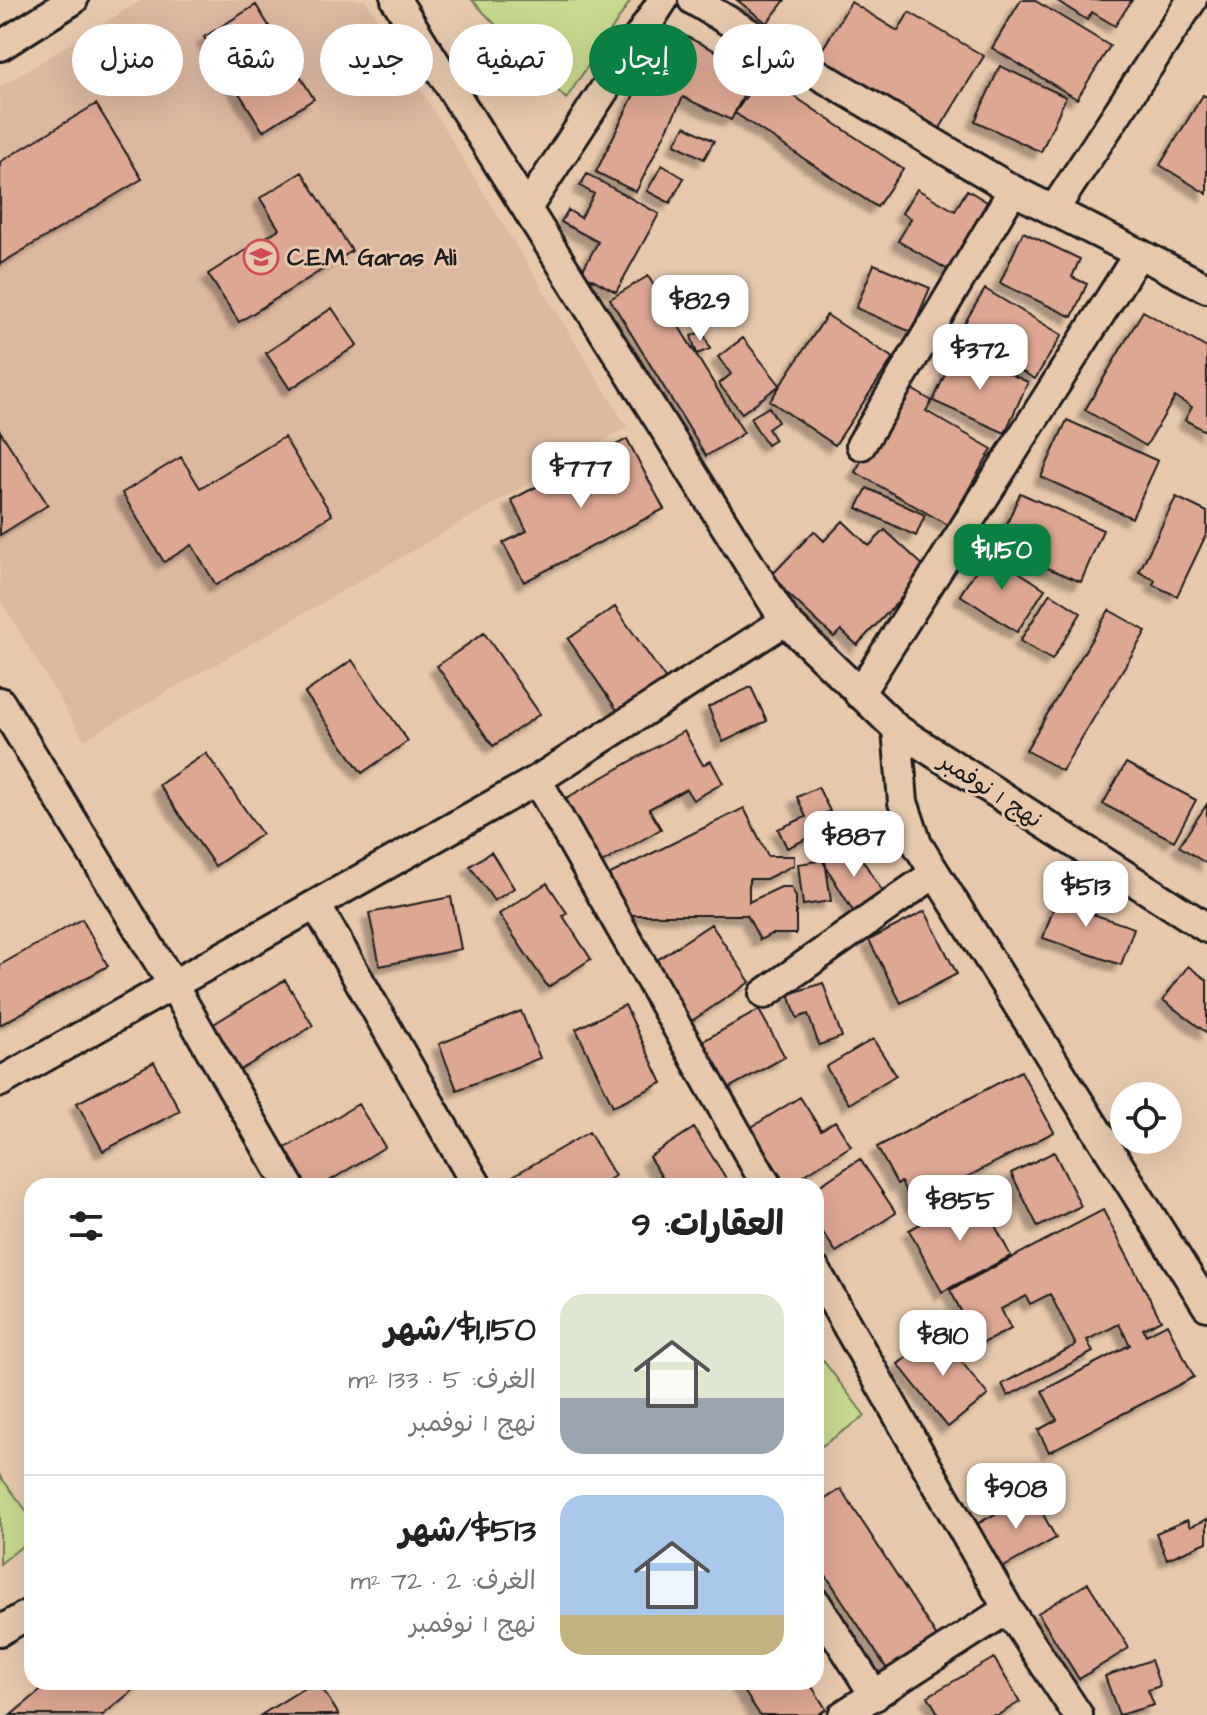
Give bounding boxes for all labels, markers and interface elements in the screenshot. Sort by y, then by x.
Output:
chip: منزل [72,24,183,96]
chip: شقة [199,24,304,96]
chip: جديد [320,24,433,96]
chip: تصفية [449,24,573,96]
chip: إيجار [589,24,697,96]
chip: شراء [713,24,824,96]
school or university icon: C.E.M. Garas Ali [242,238,280,276]
place label: C.E.M. Garas Ali [287,241,457,275]
pin: $829 [653,275,747,343]
text: $829 [669,283,731,319]
pin: $372 [933,324,1027,392]
text: $372 [951,332,1009,368]
pin: $777 [534,442,628,510]
text: $777 [550,450,612,486]
pin: $1,150 [937,524,1067,592]
text: $1,150 [972,532,1032,568]
street label: نهج 1 نوفمبر [931,744,1049,837]
pin: $887 [807,811,901,879]
text: $887 [822,819,886,855]
pin: $513 [1039,861,1133,929]
text: $513 [1061,869,1111,905]
map controls [1110,1082,1182,1154]
button: locate [1110,1082,1182,1154]
pin: $855 [913,1175,1007,1243]
text: $855 [926,1183,994,1219]
text: العقارات: 9 [631,1201,784,1249]
icon: filters [64,1204,108,1248]
text: $1,150/شهر [385,1306,536,1354]
pin: $810 [896,1310,990,1378]
text: $810 [917,1318,969,1354]
icon: home [624,1326,720,1422]
text: الغرف: 5 · 133 m² [348,1362,536,1398]
text: نهج 1 نوفمبر [410,1405,536,1441]
pin: $908 [969,1463,1063,1531]
text: $908 [985,1471,1047,1507]
text: $513/شهر [399,1507,536,1555]
icon: home [624,1527,720,1623]
text: الغرف: 2 · 72 m² [351,1563,536,1599]
text: نهج 1 نوفمبر [410,1606,536,1642]

